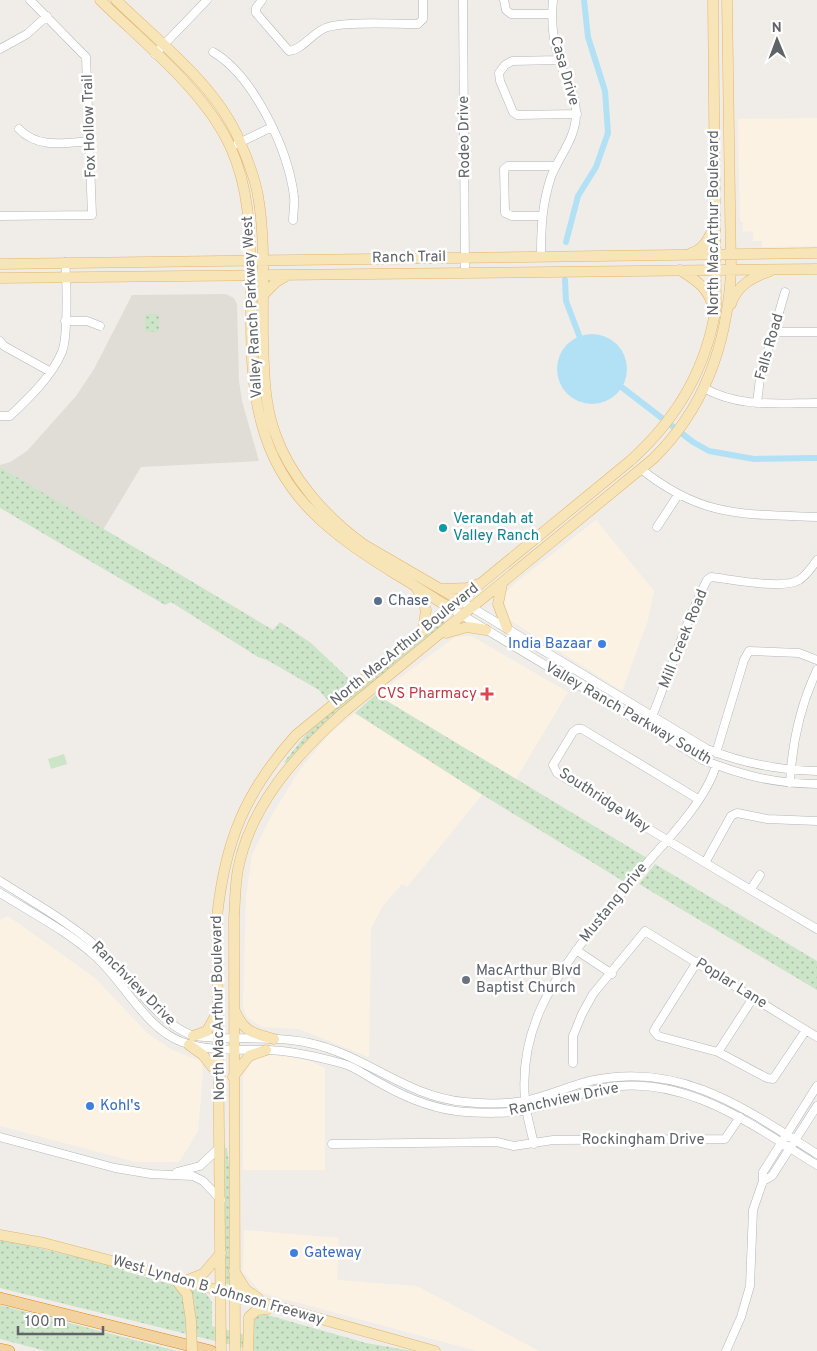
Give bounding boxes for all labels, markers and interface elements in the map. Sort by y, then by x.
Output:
north arrow [752,15,802,65]
text: N [772,20,782,37]
street label: Casa Drive [545,34,583,108]
street label: Fox Hollow Trail [79,74,101,178]
street label: Rodeo Drive [455,96,475,178]
street label: North MacArthur Boulevard [705,130,724,316]
street label: Valley Ranch Parkway West [239,215,267,399]
street label: Ranch Trail [372,248,446,268]
street label: Falls Road [751,312,789,382]
place label: Verandah at Valley Ranch [453,510,539,546]
marker: Verandah at Valley Ranch [437,522,449,534]
street label: North MacArthur Boulevard [327,579,483,711]
street label: Mill Creek Road [656,587,712,691]
place label: Chase [388,592,429,611]
marker: Chase [372,595,384,607]
place label: India Bazaar [508,635,592,654]
marker: India Bazaar [596,638,608,650]
street label: Valley Ranch Parkway South [541,658,715,770]
place label: CVS Pharmacy [377,685,477,704]
marker: CVS Pharmacy [481,688,493,700]
street label: Southridge Way [555,764,653,838]
street label: Mustang Drive [576,859,652,947]
street label: North MacArthur Boulevard [208,915,230,1101]
street label: Ranchview Drive [87,938,179,1030]
street label: Poplar Lane [692,955,770,1013]
place label: MacArthur Blvd Baptist Church [476,962,581,998]
marker: MacArthur Blvd Baptist Church [460,974,472,986]
street label: Ranchview Drive [507,1079,621,1121]
place label: Kohl's [100,1097,141,1116]
marker: Kohl's [84,1100,96,1112]
street label: Rockingham Drive [582,1131,704,1150]
place label: Gateway [304,1244,362,1263]
marker: Gateway [288,1247,300,1259]
street label: West Lyndon B Johnson Freeway [110,1252,326,1330]
scale bar [18,1304,102,1336]
text: 100 m [25,1313,66,1332]

